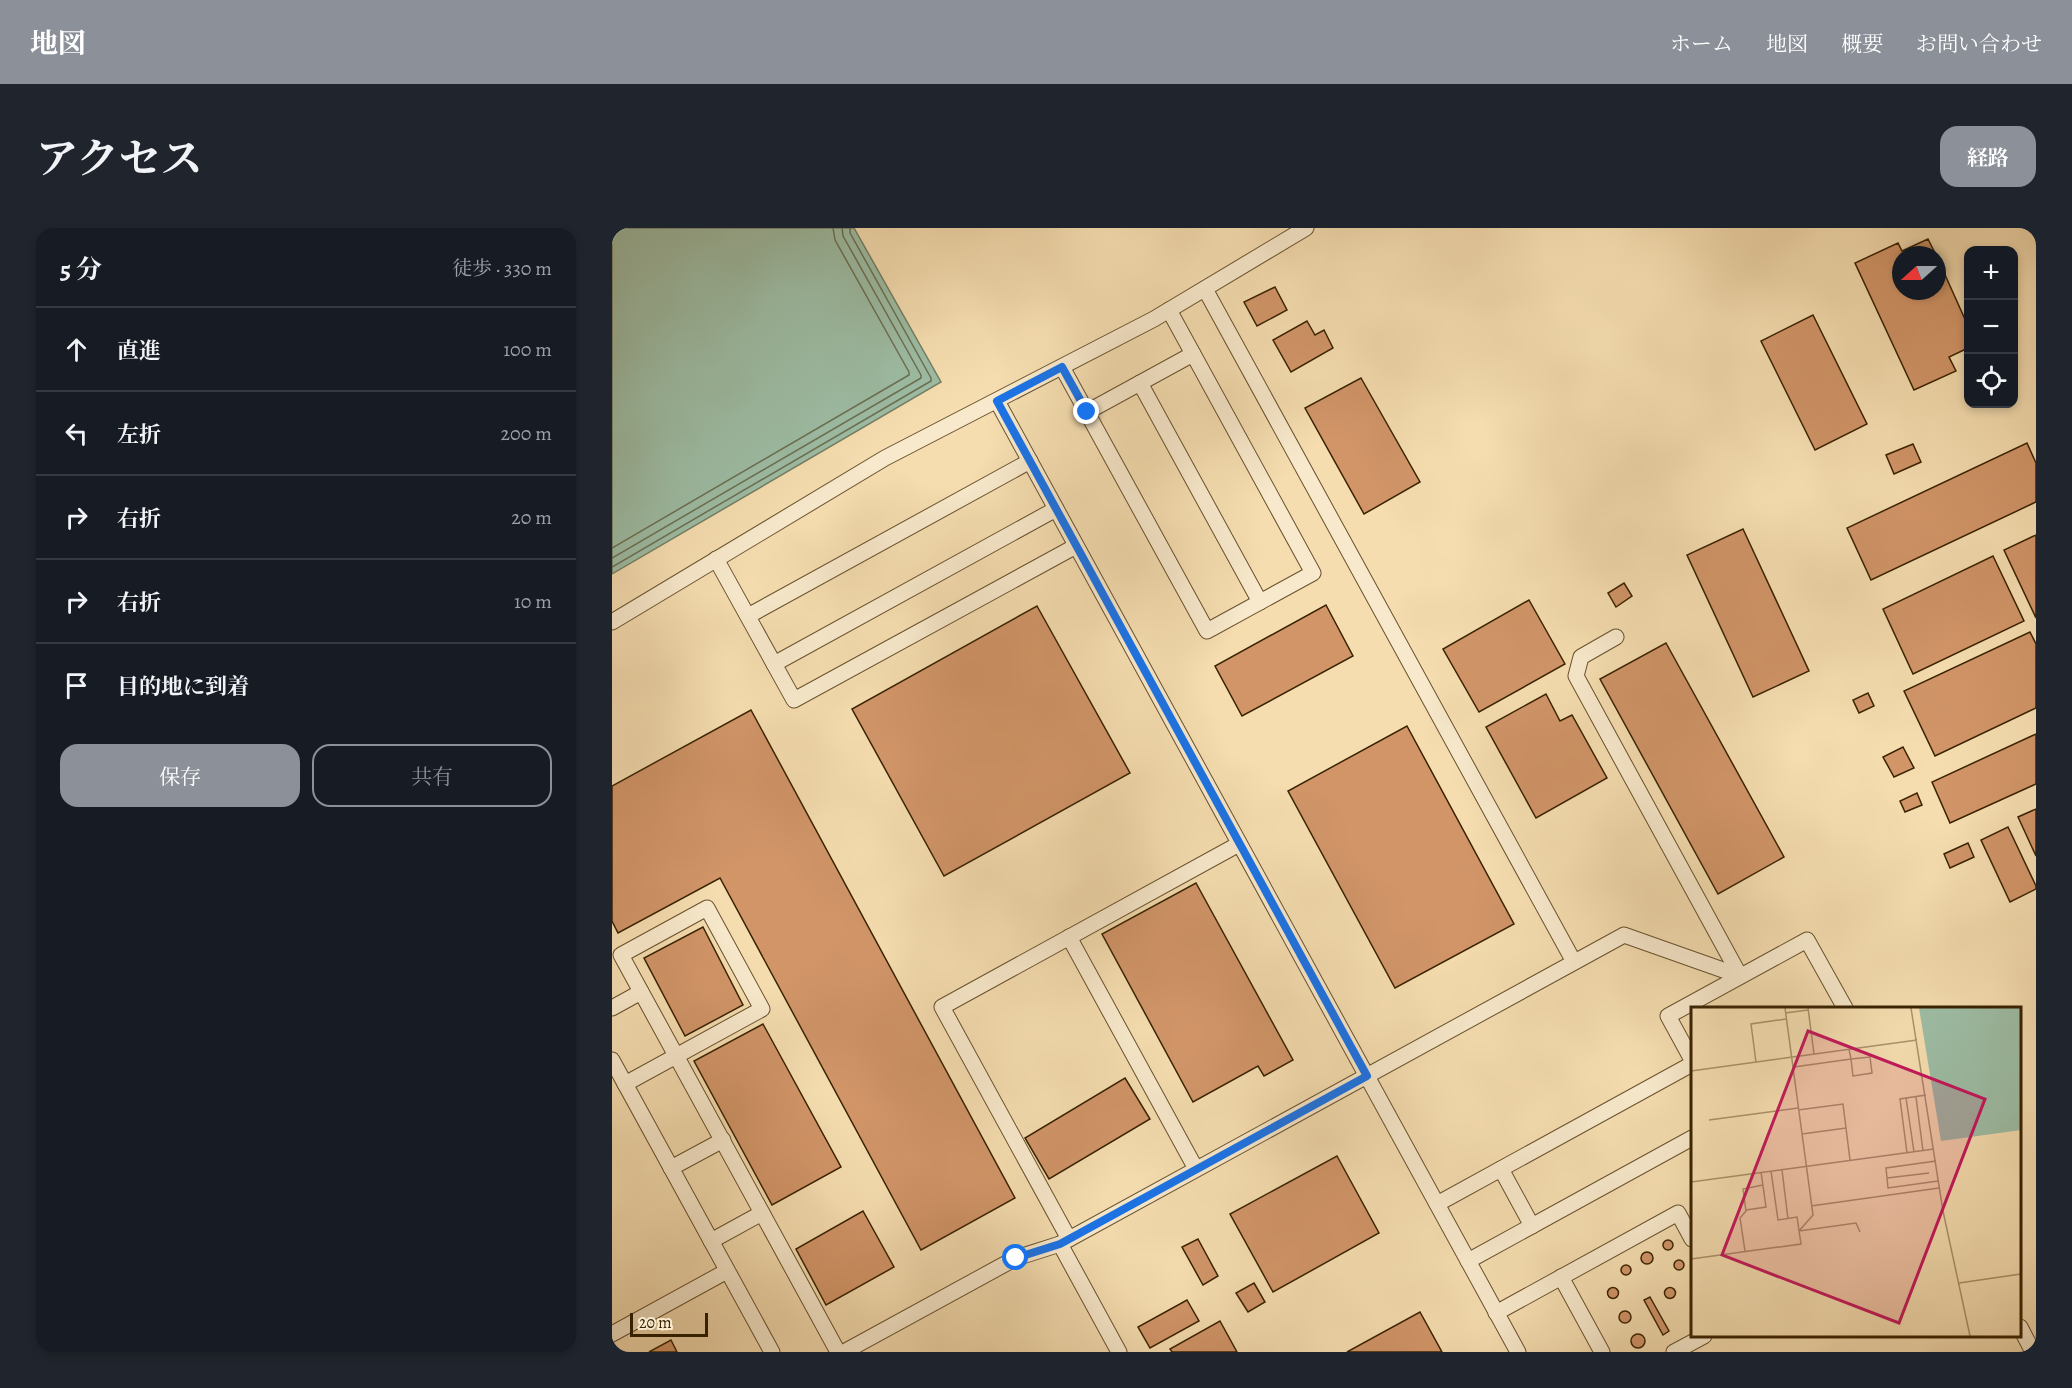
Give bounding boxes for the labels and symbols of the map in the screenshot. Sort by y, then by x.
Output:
north arrow [1892,246,1946,300]
route end [1073,398,1099,424]
inset map [1691,1007,2021,1337]
route start [1002,1244,1028,1270]
scale bar [630,1310,708,1338]

